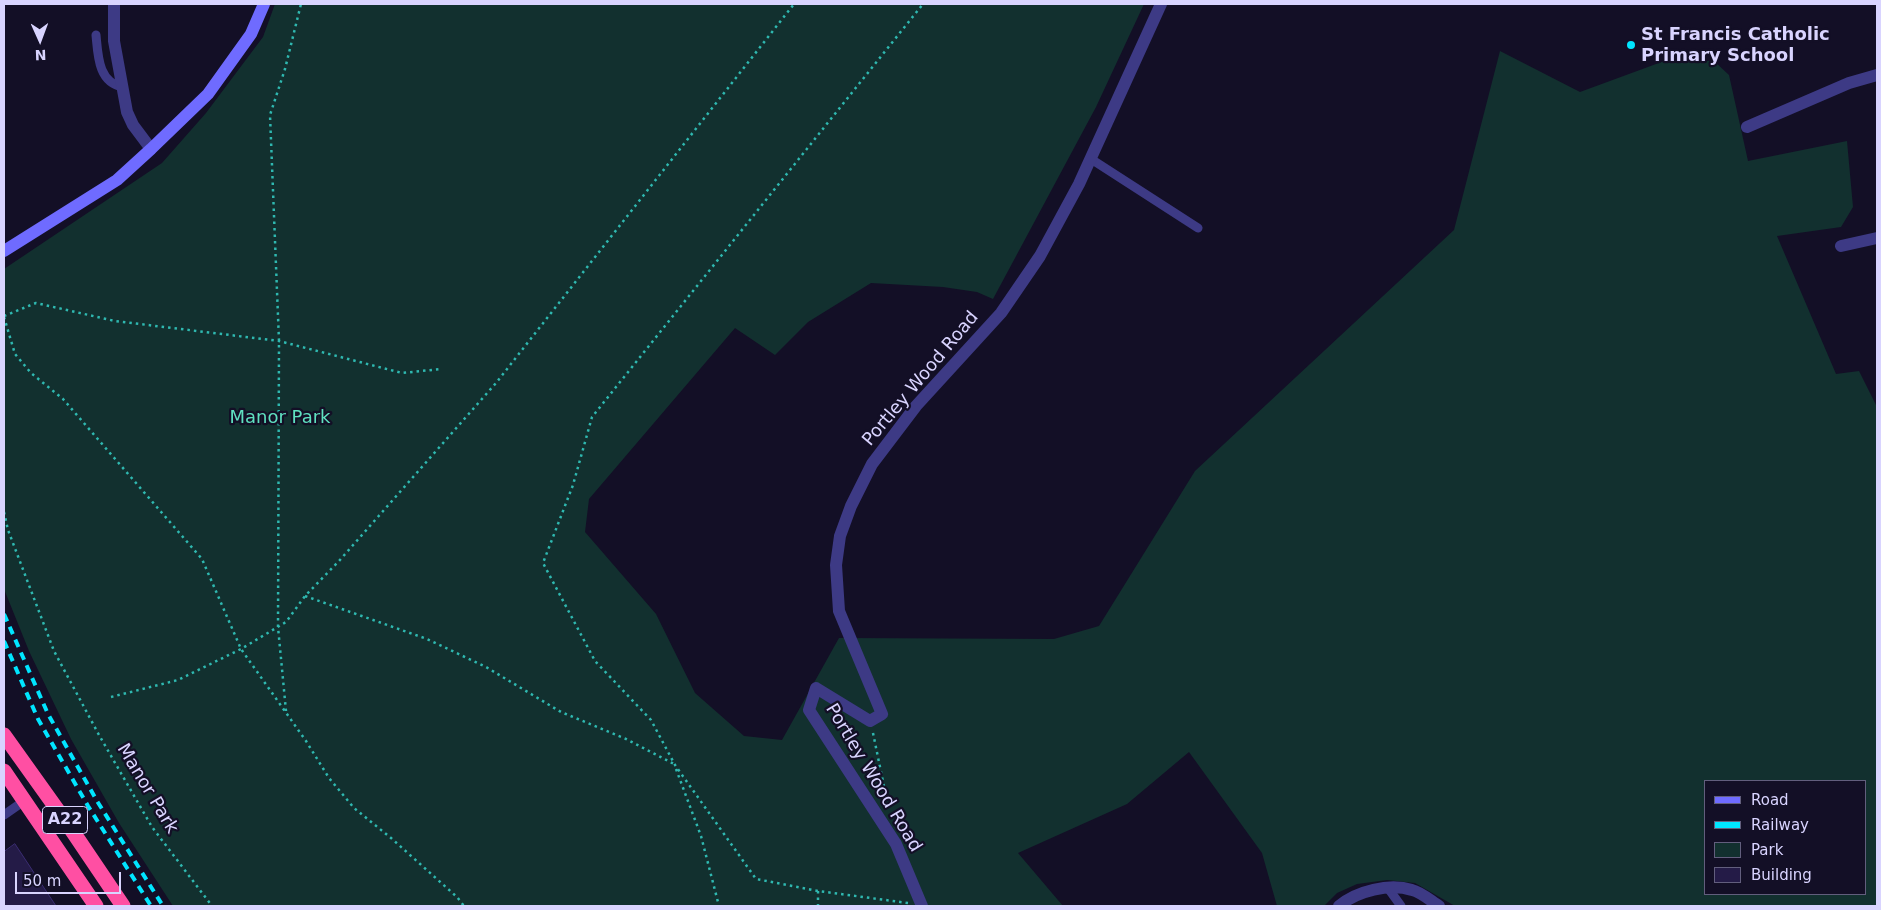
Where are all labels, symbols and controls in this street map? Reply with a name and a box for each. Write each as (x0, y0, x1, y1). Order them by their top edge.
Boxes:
north arrow (15, 15, 65, 65)
place label: St Francis Catholic Primary School (1641, 24, 1830, 66)
marker: St Francis Catholic Primary School (1625, 39, 1637, 51)
text: N (34, 47, 47, 63)
street label: Portley Wood Road (858, 307, 984, 451)
park label: Manor Park (229, 407, 331, 429)
street label: Portley Wood Road (820, 700, 926, 856)
street label: Manor Park (112, 740, 182, 838)
legend (1704, 780, 1866, 895)
text: Road (1751, 791, 1789, 809)
road number: A22 (42, 806, 88, 834)
text: Railway (1751, 816, 1809, 834)
text: Park (1751, 841, 1783, 859)
scale bar (18, 862, 124, 894)
text: Building (1751, 866, 1812, 884)
text: 50 m (23, 872, 61, 890)

